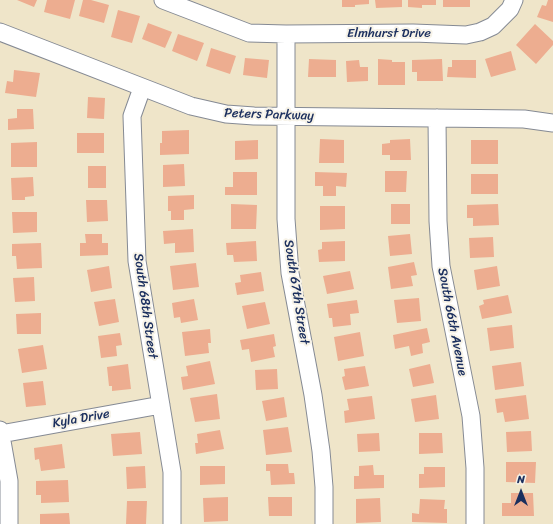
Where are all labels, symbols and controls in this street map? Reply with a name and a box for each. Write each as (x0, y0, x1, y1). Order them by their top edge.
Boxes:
street label: Elmhurst Drive (347, 26, 431, 42)
street label: Peters Parkway (224, 106, 314, 124)
street label: South 67th Street (280, 238, 312, 346)
street label: South 68th Street (130, 252, 160, 360)
street label: South 66th Avenue (434, 267, 470, 377)
street label: Kyla Drive (51, 406, 111, 432)
text: N (517, 470, 525, 489)
north arrow (501, 472, 541, 512)

